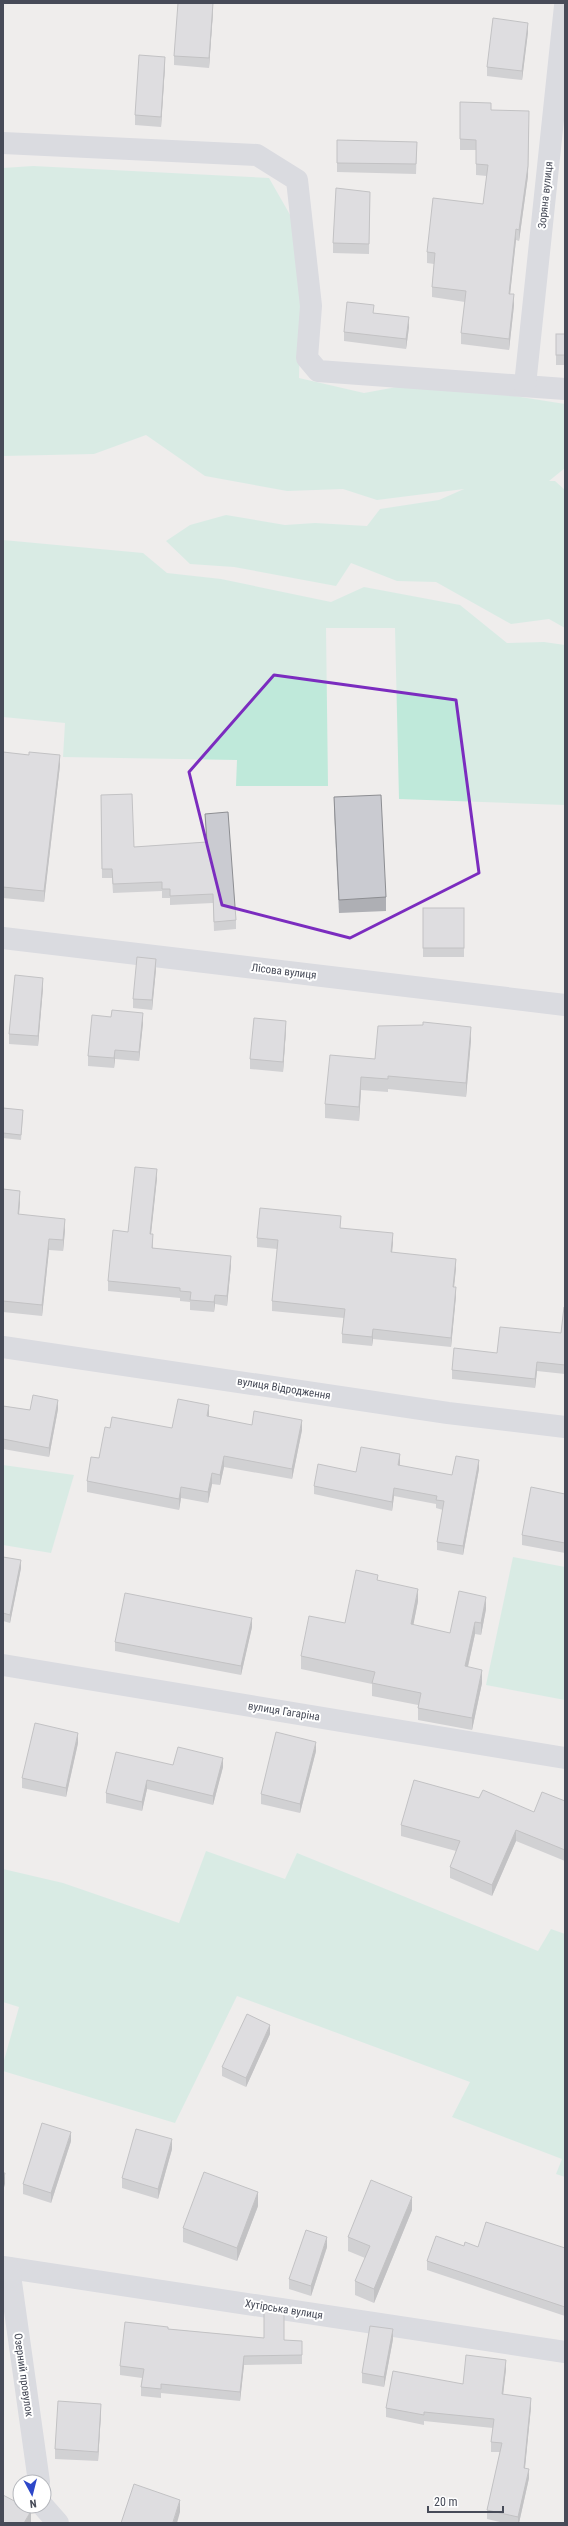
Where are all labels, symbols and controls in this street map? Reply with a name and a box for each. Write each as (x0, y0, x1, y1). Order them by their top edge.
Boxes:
street label: Зоряна вулиця (536, 161, 555, 229)
street label: Лісова вулиця (251, 961, 317, 982)
street label: вулиця Відродження (236, 1375, 332, 1402)
street label: вулиця Гагаріна (247, 1699, 321, 1724)
street label: Хутірська вулиця (244, 2297, 324, 2322)
street label: Озерний провулок (11, 2332, 36, 2418)
north arrow (12, 2474, 52, 2514)
scale bar (428, 2488, 503, 2514)
text: 20 m (434, 2495, 458, 2509)
text: N (29, 2497, 37, 2510)

